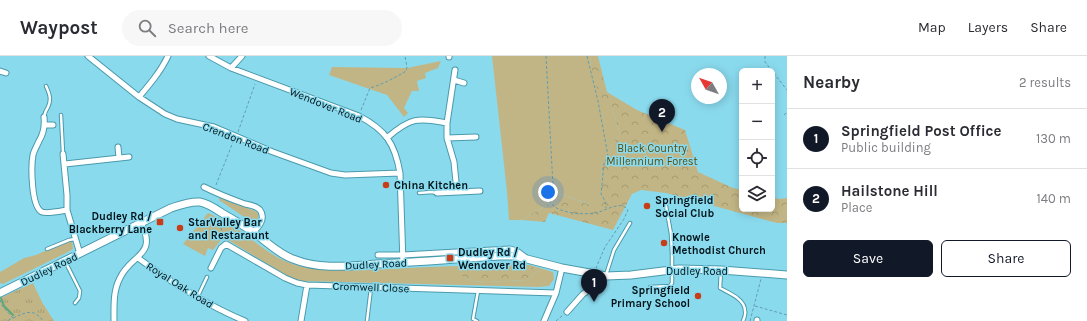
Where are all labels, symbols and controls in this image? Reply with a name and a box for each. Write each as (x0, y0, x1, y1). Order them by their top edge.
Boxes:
search box (122, 10, 402, 46)
text: Waypost (20, 17, 98, 39)
icon: search (136, 17, 158, 39)
text: Search here (168, 19, 248, 37)
text: Map (918, 19, 946, 36)
text: Layers (968, 19, 1008, 36)
text: Share (1030, 19, 1067, 36)
north arrow (691, 68, 727, 104)
map controls (739, 68, 775, 212)
button: + (739, 68, 775, 104)
text: Nearby (803, 72, 860, 92)
text: 2 results (1019, 75, 1071, 90)
street label: Wendover Road (288, 85, 364, 126)
pin: 2 (649, 99, 675, 132)
button: − (739, 104, 775, 140)
street label: Crendon Road (201, 120, 271, 157)
text: Springfield Post Office (841, 122, 1001, 140)
text: 1 (814, 131, 818, 146)
text: 130 m (1036, 131, 1071, 146)
button: locate (739, 140, 775, 176)
text: Public building (841, 140, 931, 155)
park label: Black Country Millennium Forest (606, 142, 698, 168)
button: layers (739, 176, 775, 212)
place label: China Kitchen (394, 179, 468, 192)
marker: China Kitchen (381, 180, 391, 190)
your location (538, 182, 558, 202)
text: Hailstone Hill (841, 182, 938, 200)
text: 2 (812, 191, 820, 206)
text: 140 m (1036, 191, 1071, 206)
place label: Springfield Social Club (655, 194, 714, 220)
text: Place (841, 200, 872, 215)
marker: Springfield Social Club (642, 201, 652, 211)
place label: Dudley Rd / Blackberry Lane (69, 210, 152, 236)
place label: StarValley Bar and Restaraunt (188, 216, 270, 242)
marker: Dudley Rd / Blackberry Lane (155, 217, 165, 227)
marker: StarValley Bar and Restaraunt (175, 223, 185, 233)
place label: Knowle Methodist Church (672, 231, 766, 257)
marker: Knowle Methodist Church (659, 238, 669, 248)
button: Save (803, 240, 933, 277)
button: Share (941, 240, 1071, 277)
place label: Dudley Rd / Wendover Rd (458, 246, 526, 272)
street label: Dudley Road (18, 250, 80, 289)
marker: Dudley Rd / Wendover Rd (445, 253, 455, 263)
street label: Dudley Road (345, 256, 407, 273)
street label: Royal Oak Road (144, 260, 216, 311)
street label: Dudley Road (666, 265, 728, 278)
pin: 1 (581, 269, 607, 302)
street label: Cromwell Close (332, 280, 410, 295)
place label: Springfield Primary School (611, 284, 690, 310)
marker: Springfield Primary School (693, 291, 703, 301)

